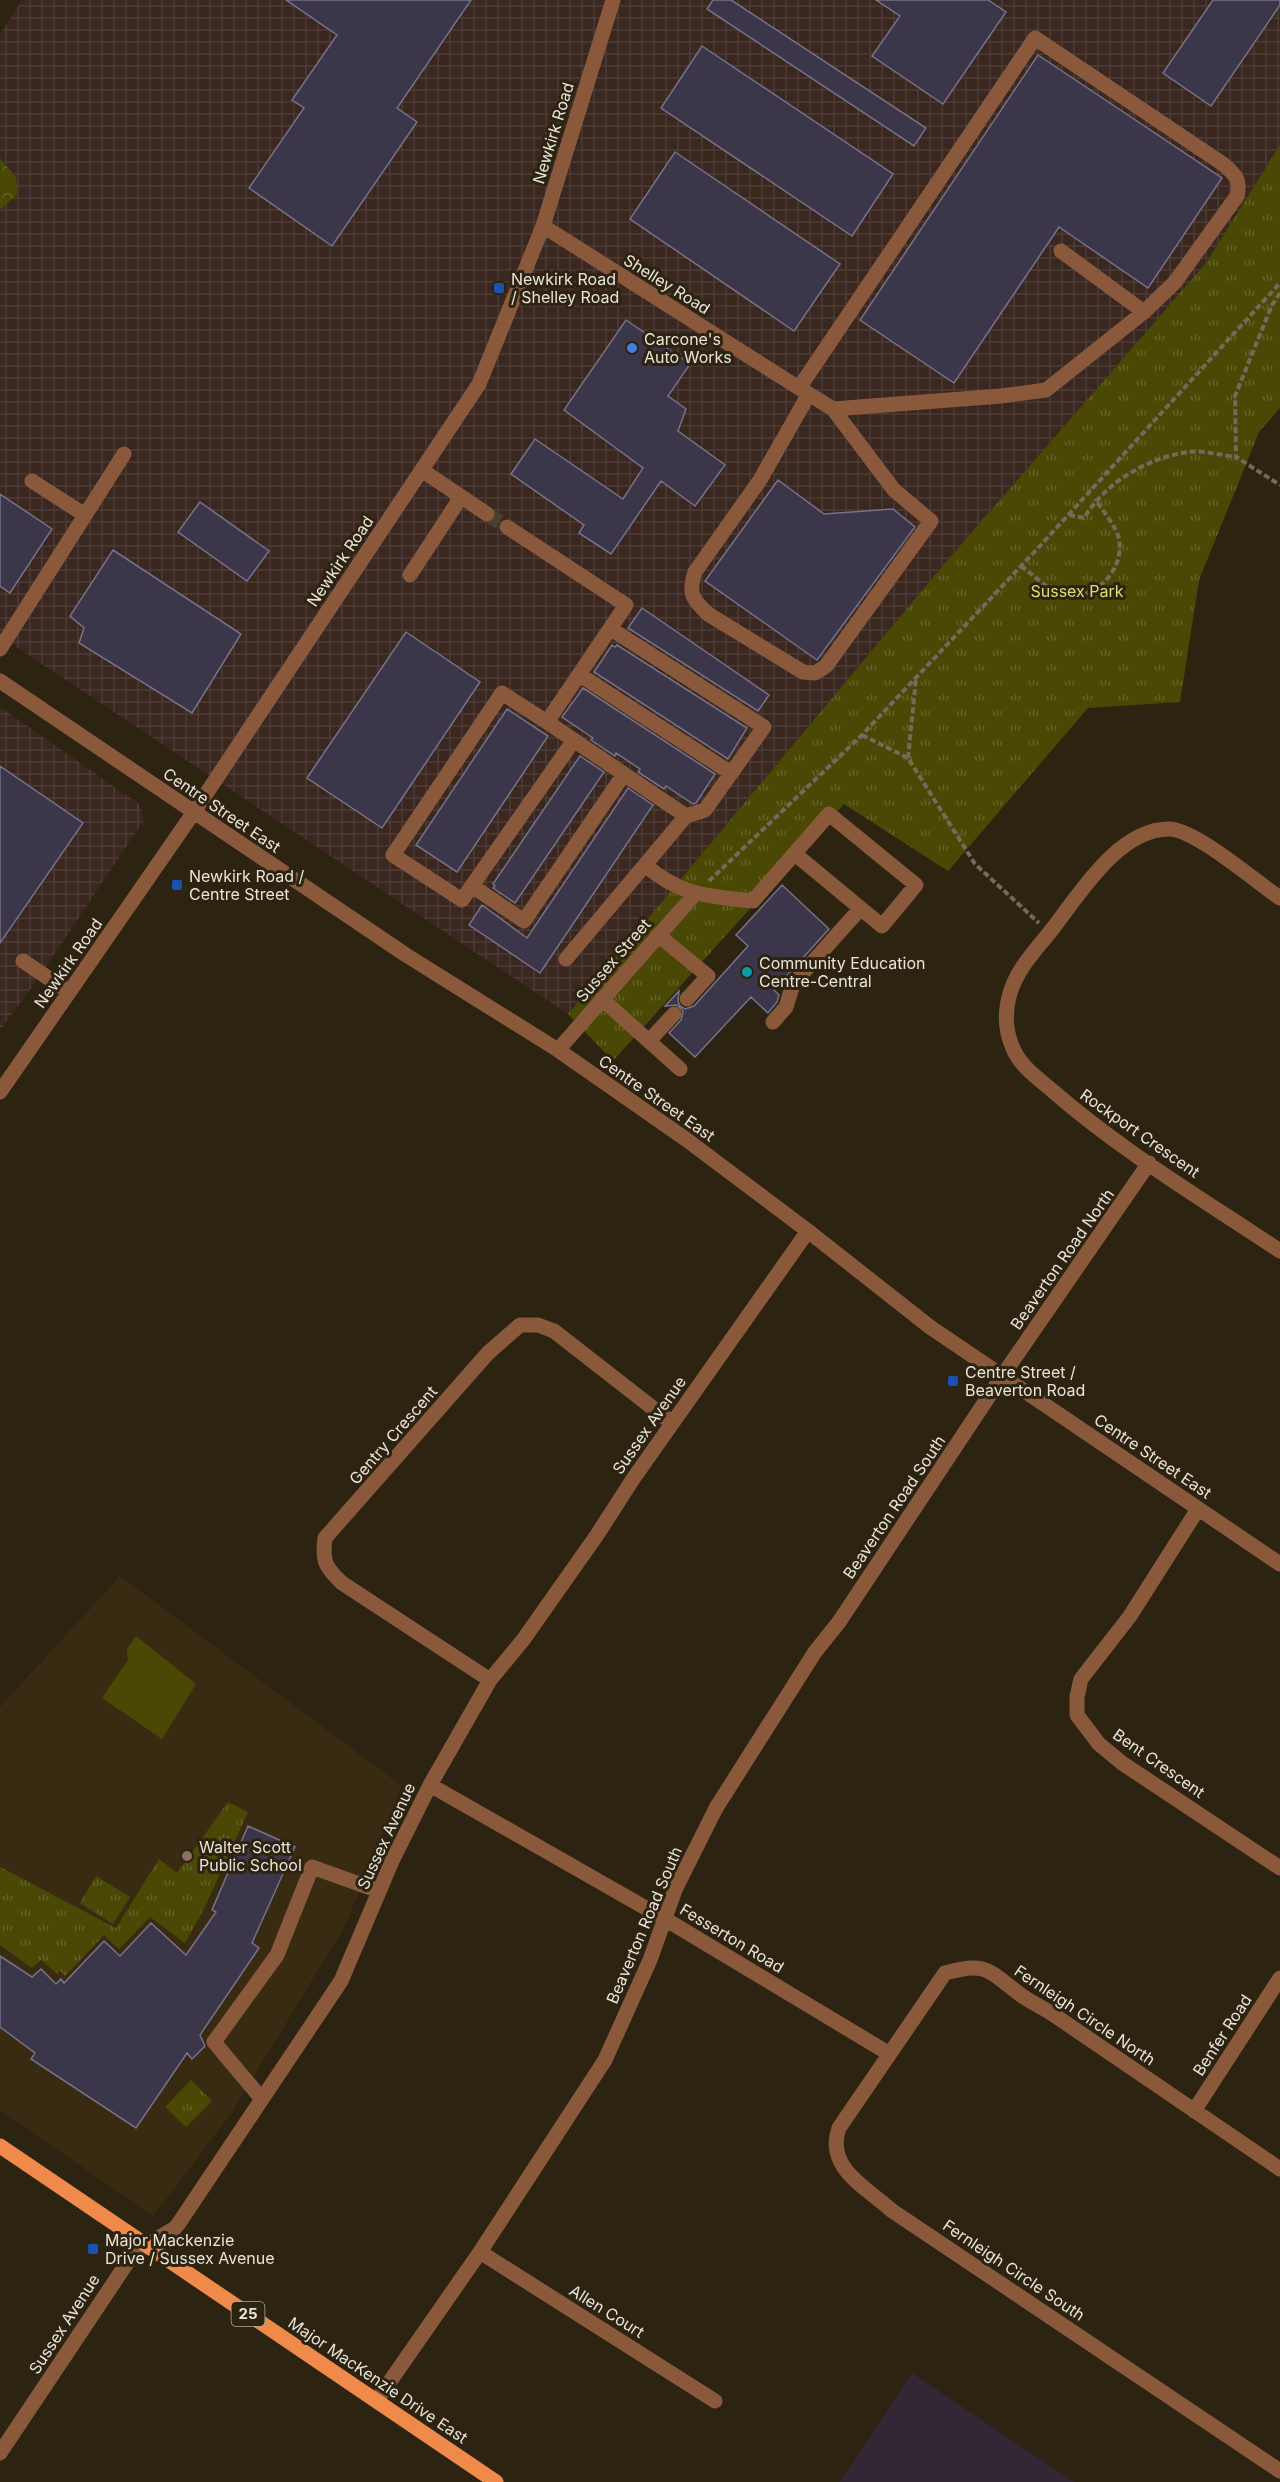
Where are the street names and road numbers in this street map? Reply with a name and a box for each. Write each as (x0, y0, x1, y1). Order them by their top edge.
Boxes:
street label: Newkirk Road (528, 80, 578, 186)
street label: Shelley Road (620, 250, 714, 318)
street label: Newkirk Road (302, 512, 378, 610)
street label: Centre Street East (160, 763, 284, 857)
street label: Newkirk Road (30, 914, 106, 1012)
street label: Sussex Street (571, 914, 655, 1006)
street label: Centre Street East (595, 1050, 719, 1146)
street label: Rockport Crescent (1076, 1084, 1204, 1182)
street label: Beaverton Road North (1006, 1185, 1118, 1333)
street label: Sussex Avenue (608, 1372, 690, 1478)
street label: Gentry Crescent (345, 1382, 441, 1488)
street label: Centre Street East (1091, 1409, 1215, 1503)
street label: Beaverton Road South (839, 1431, 949, 1583)
street label: Bent Crescent (1109, 1724, 1209, 1802)
street label: Sussex Avenue (353, 1780, 419, 1892)
street label: Beaverton Road South (602, 1843, 686, 2007)
street label: Fesserton Road (676, 1899, 788, 1977)
street label: Fernleigh Circle North (1011, 1960, 1159, 2070)
street label: Benfer Road (1188, 1990, 1256, 2080)
street label: Fernleigh Circle South (939, 2215, 1089, 2325)
street label: Sussex Avenue (24, 2270, 104, 2378)
street label: Allen Court (566, 2280, 648, 2342)
road number: 25 (232, 2302, 264, 2326)
street label: Major MacKenzie Drive East (285, 2312, 471, 2448)

